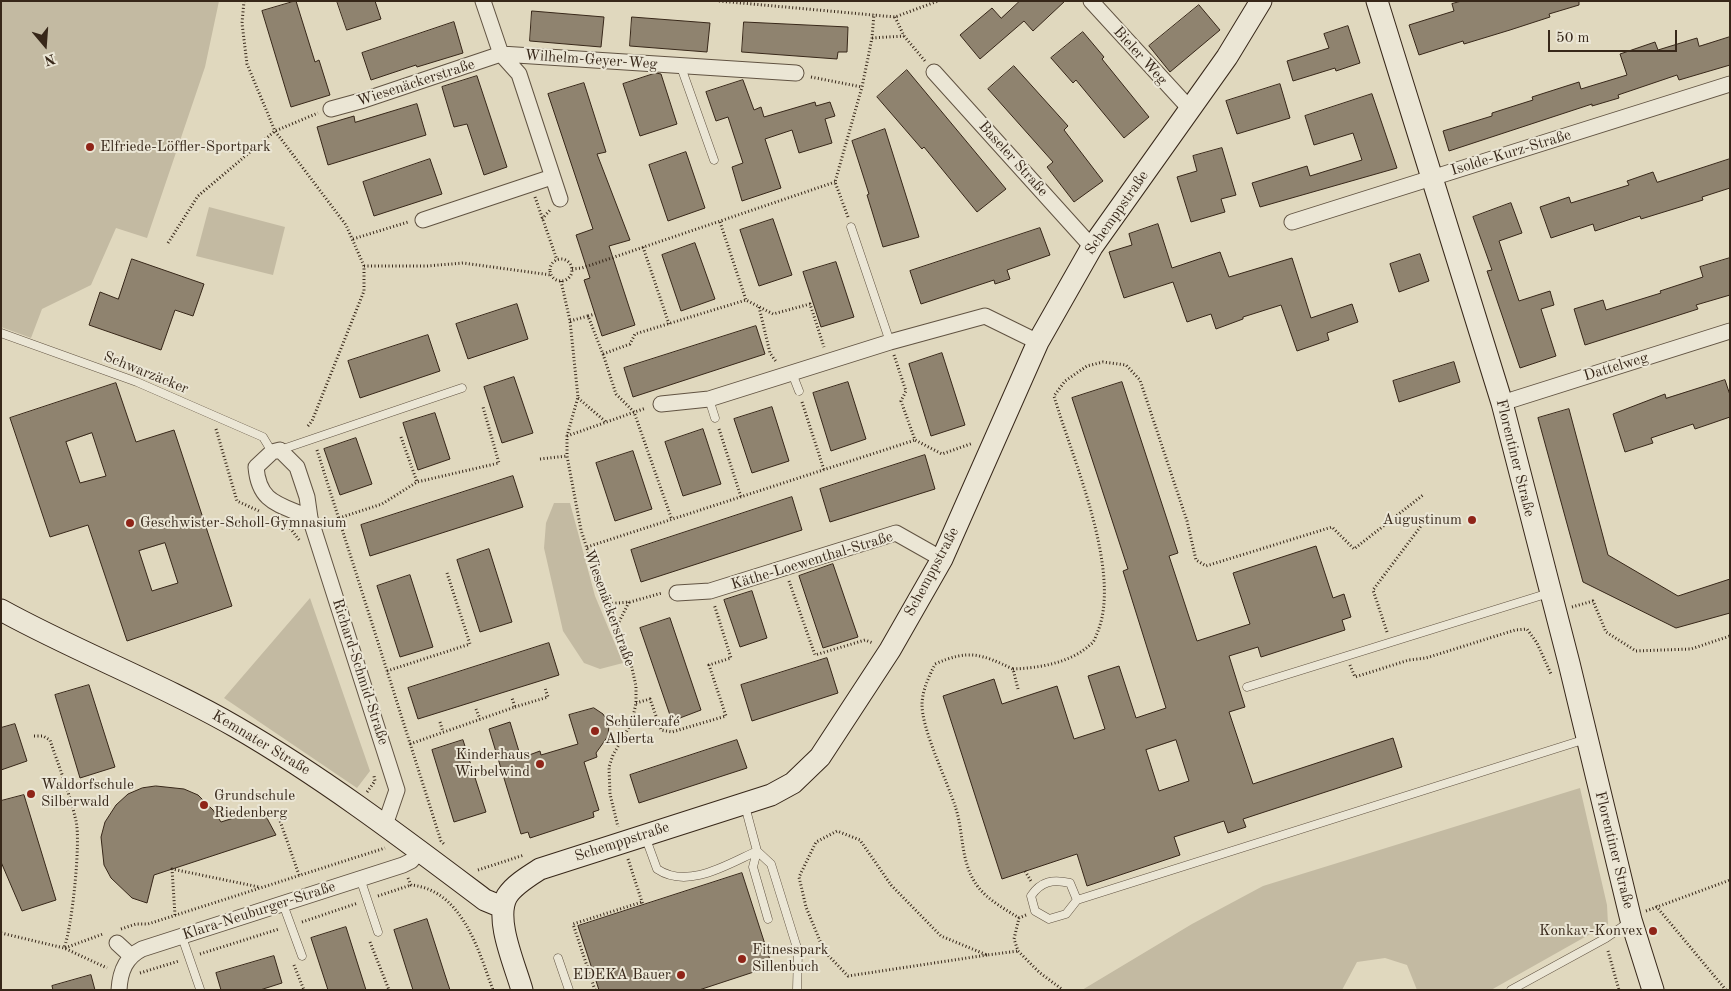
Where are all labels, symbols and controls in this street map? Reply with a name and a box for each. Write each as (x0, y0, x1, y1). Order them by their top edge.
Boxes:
north arrow (20, 20, 70, 70)
scale bar (1551, 20, 1680, 52)
street label: Bieler Weg (1109, 23, 1171, 89)
text: 50 m (1556, 31, 1590, 46)
street label: Wilhelm-Geyer-Weg (524, 46, 658, 74)
text: N (42, 51, 57, 68)
street label: Wiesenäckerstraße (355, 55, 477, 111)
street label: Baseler Straße (974, 118, 1052, 200)
street label: Isolde-Kurz-Straße (1449, 126, 1573, 180)
place label: Elfriede-Löffler-Sportpark (100, 138, 271, 156)
marker: Elfriede-Löffler-Sportpark (84, 141, 96, 153)
street label: Schemppstraße (1081, 168, 1153, 258)
street label: Schwarzäcker (101, 348, 191, 398)
street label: Dattelweg (1582, 349, 1650, 385)
street label: Florentiner Straße (1492, 397, 1538, 519)
place label: Augustinum (1383, 511, 1462, 529)
place label: Geschwister-Scholl-Gymnasium (140, 514, 347, 532)
marker: Augustinum (1466, 514, 1478, 526)
marker: Geschwister-Scholl-Gymnasium (124, 517, 136, 529)
street label: Schemppstraße (901, 524, 963, 620)
street label: Käthe-Loewenthal-Straße (729, 528, 895, 594)
street label: Wiesenäckerstraße (580, 547, 638, 669)
street label: Richard-Schmid-Straße (328, 597, 392, 747)
street label: Kemnater Straße (209, 707, 313, 779)
place label: Schülercafé Alberta (605, 713, 680, 748)
marker: Schülercafé Alberta (589, 725, 601, 737)
place label: Kinderhaus Wirbelwind (454, 746, 530, 781)
marker: Kinderhaus Wirbelwind (534, 758, 546, 770)
place label: Waldorfschule Silberwald (41, 776, 134, 811)
place label: Grundschule Riedenberg (214, 787, 295, 822)
marker: Waldorfschule Silberwald (25, 788, 37, 800)
street label: Florentiner Straße (1591, 789, 1637, 911)
marker: Grundschule Riedenberg (198, 799, 210, 811)
street label: Schemppstraße (572, 818, 672, 866)
street label: Klara-Neuburger-Straße (180, 878, 338, 944)
place label: Konkav-Konvex (1539, 922, 1643, 940)
marker: Konkav-Konvex (1647, 925, 1659, 937)
place label: Fitnesspark Sillenbuch (752, 941, 829, 976)
marker: Fitnesspark Sillenbuch (736, 953, 748, 965)
place label: EDEKA Bauer (573, 966, 671, 984)
marker: EDEKA Bauer (675, 969, 687, 981)

